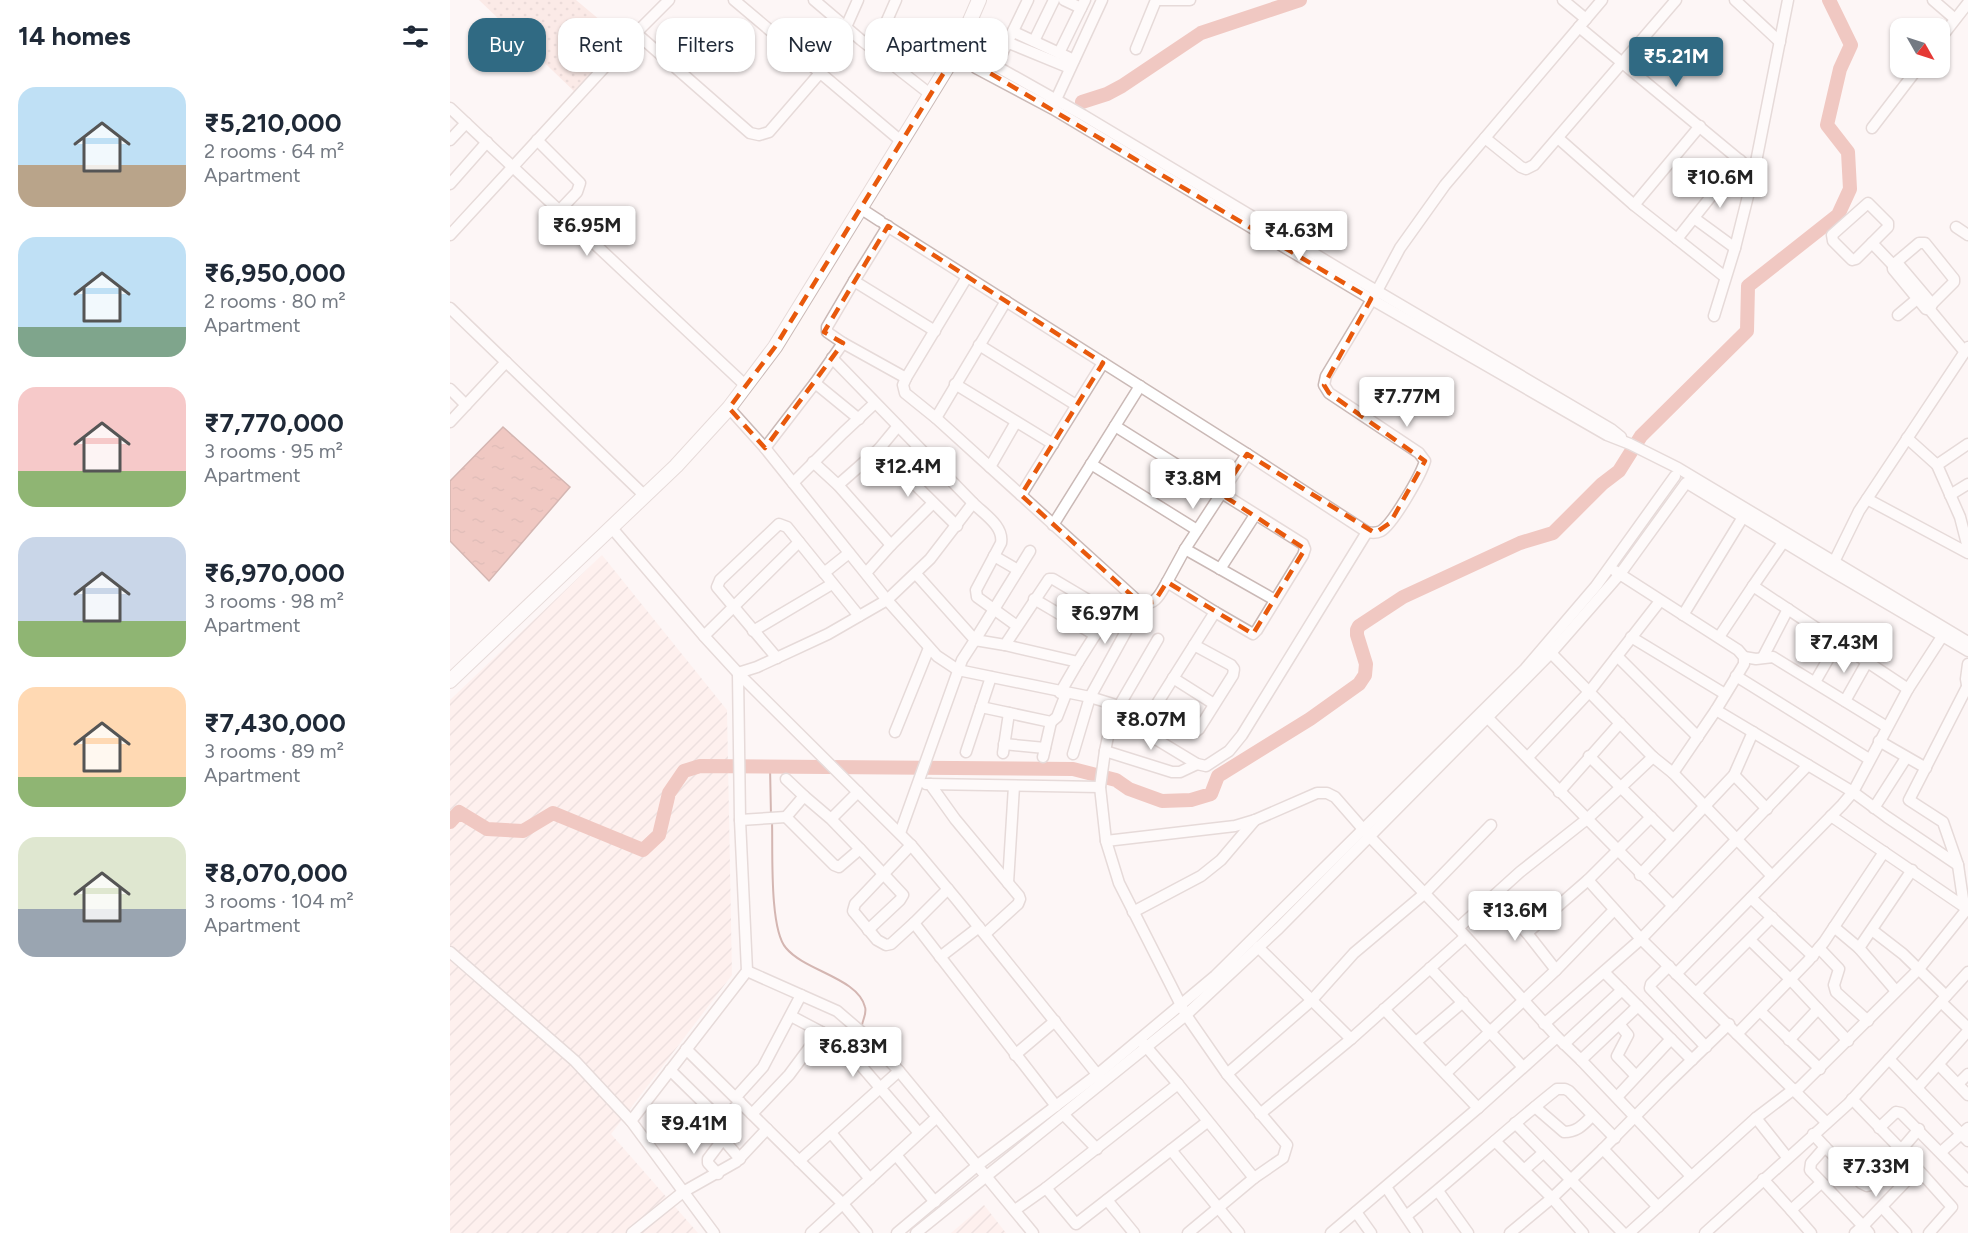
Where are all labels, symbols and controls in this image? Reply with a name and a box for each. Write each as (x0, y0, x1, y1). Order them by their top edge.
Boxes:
chip: Buy (468, 18, 546, 72)
chip: Rent (558, 18, 644, 72)
chip: Filters (656, 18, 755, 72)
chip: New (767, 18, 853, 72)
chip: Apartment (865, 18, 1008, 72)
north arrow (1890, 18, 1950, 78)
map controls (1890, 18, 1950, 78)
text: 14 homes (18, 20, 131, 52)
icon: filters (399, 20, 432, 53)
pin: ₹5.21M (1627, 37, 1725, 88)
text: ₹5.21M (1643, 44, 1709, 68)
text: ₹5,210,000 (204, 107, 342, 139)
icon: home (66, 111, 138, 183)
text: 2 rooms · 64 m² (204, 139, 344, 163)
pin: ₹10.6M (1671, 158, 1769, 209)
text: Apartment (204, 163, 301, 187)
text: ₹10.6M (1686, 165, 1754, 189)
pin: ₹6.95M (538, 206, 636, 257)
pin: ₹4.63M (1250, 211, 1348, 262)
text: ₹6.95M (553, 213, 621, 237)
text: ₹4.63M (1264, 218, 1334, 242)
text: ₹6,950,000 (204, 257, 346, 289)
icon: home (66, 261, 138, 333)
text: 2 rooms · 80 m² (204, 289, 346, 313)
text: Apartment (204, 313, 301, 337)
pin: ₹7.77M (1358, 377, 1456, 428)
text: ₹7.77M (1373, 384, 1441, 408)
text: ₹7,770,000 (204, 407, 344, 439)
icon: home (66, 411, 138, 483)
text: 3 rooms · 95 m² (204, 439, 343, 463)
pin: ₹12.4M (859, 447, 957, 498)
text: ₹12.4M (875, 454, 941, 478)
pin: ₹3.8M (1151, 459, 1235, 510)
text: Apartment (204, 463, 301, 487)
text: ₹3.8M (1164, 466, 1222, 490)
text: ₹6,970,000 (204, 557, 345, 589)
icon: home (66, 561, 138, 633)
text: 3 rooms · 98 m² (204, 589, 344, 613)
pin: ₹6.97M (1056, 594, 1154, 645)
text: ₹6.97M (1071, 601, 1139, 625)
text: Apartment (204, 613, 301, 637)
pin: ₹7.43M (1795, 623, 1893, 674)
text: ₹7.43M (1810, 630, 1879, 654)
pin: ₹8.07M (1102, 700, 1200, 751)
text: ₹7,430,000 (204, 707, 346, 739)
text: ₹8.07M (1116, 707, 1186, 731)
icon: home (66, 711, 138, 783)
text: 3 rooms · 89 m² (204, 739, 344, 763)
text: Apartment (204, 763, 301, 787)
text: ₹8,070,000 (204, 857, 348, 889)
icon: home (66, 861, 138, 933)
text: 3 rooms · 104 m² (204, 889, 354, 913)
pin: ₹13.6M (1466, 891, 1564, 942)
text: ₹13.6M (1482, 898, 1548, 922)
text: Apartment (204, 913, 301, 937)
pin: ₹6.83M (804, 1027, 902, 1078)
text: ₹6.83M (818, 1034, 888, 1058)
pin: ₹9.41M (645, 1104, 743, 1155)
text: ₹9.41M (661, 1111, 727, 1135)
pin: ₹7.33M (1827, 1147, 1925, 1198)
text: ₹7.33M (1842, 1154, 1910, 1178)

